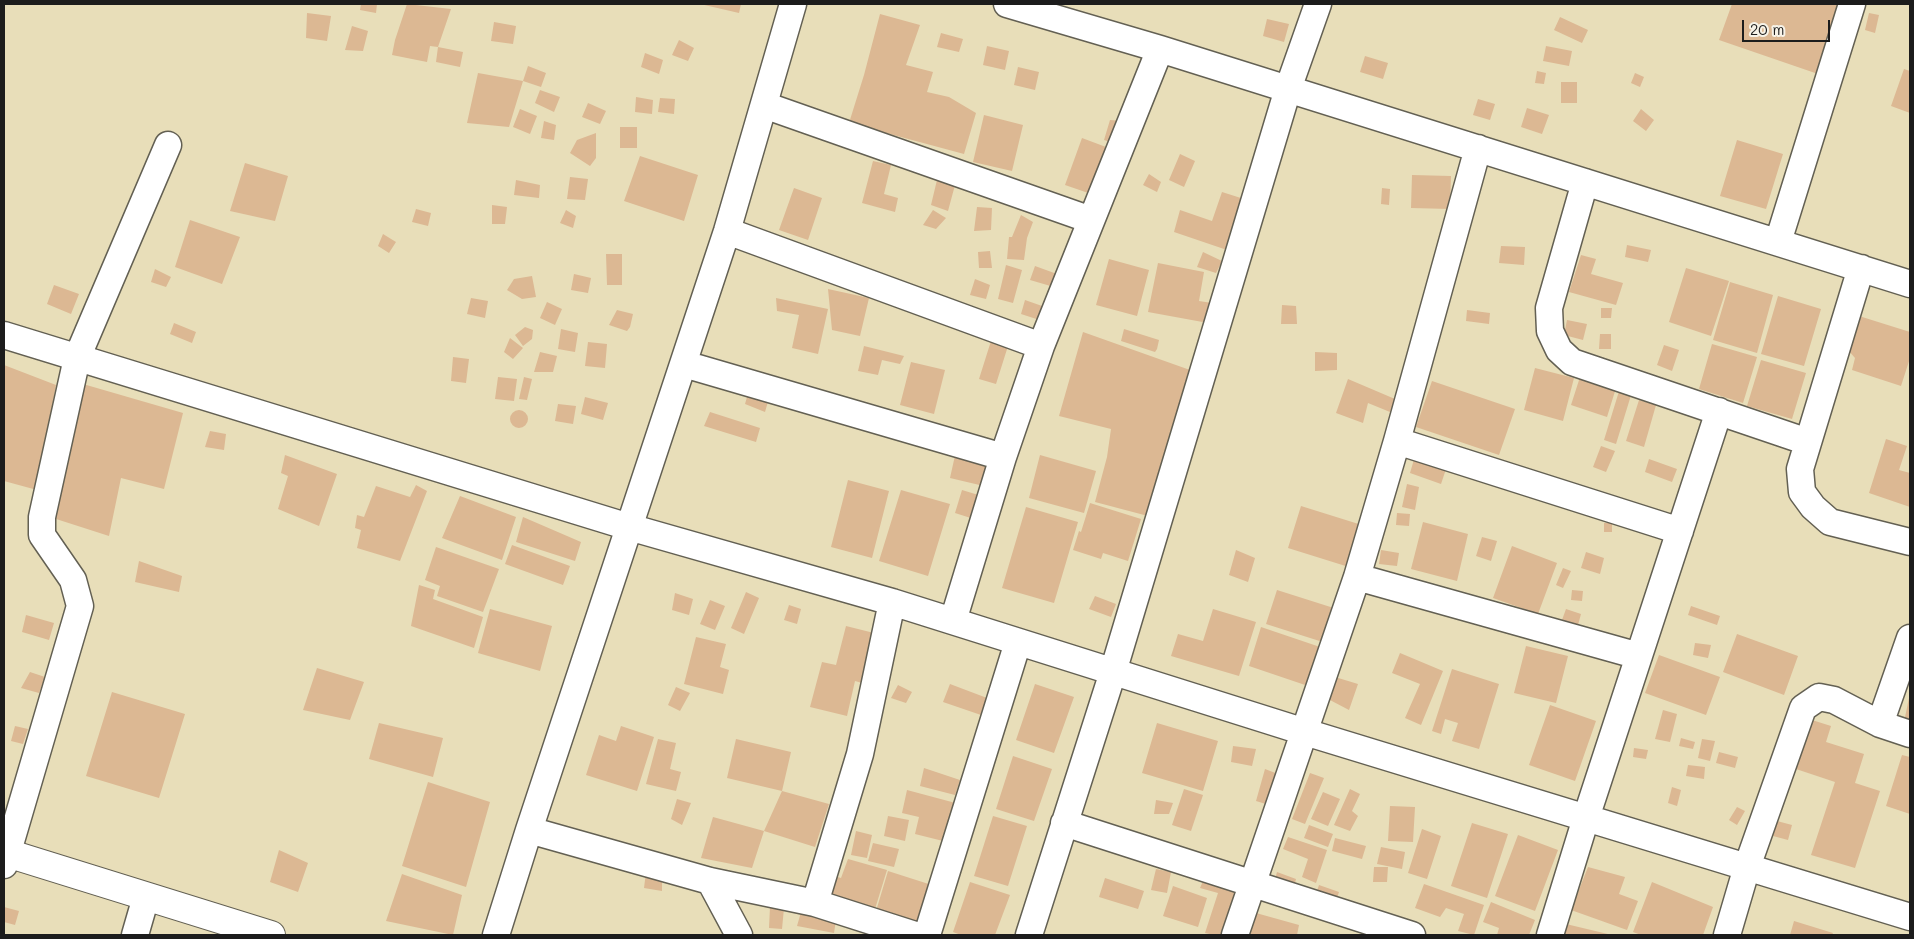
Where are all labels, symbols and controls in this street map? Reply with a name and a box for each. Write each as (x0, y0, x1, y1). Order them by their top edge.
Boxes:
scale bar (1744, 10, 1832, 42)
text: 20 m (1750, 19, 1784, 39)

